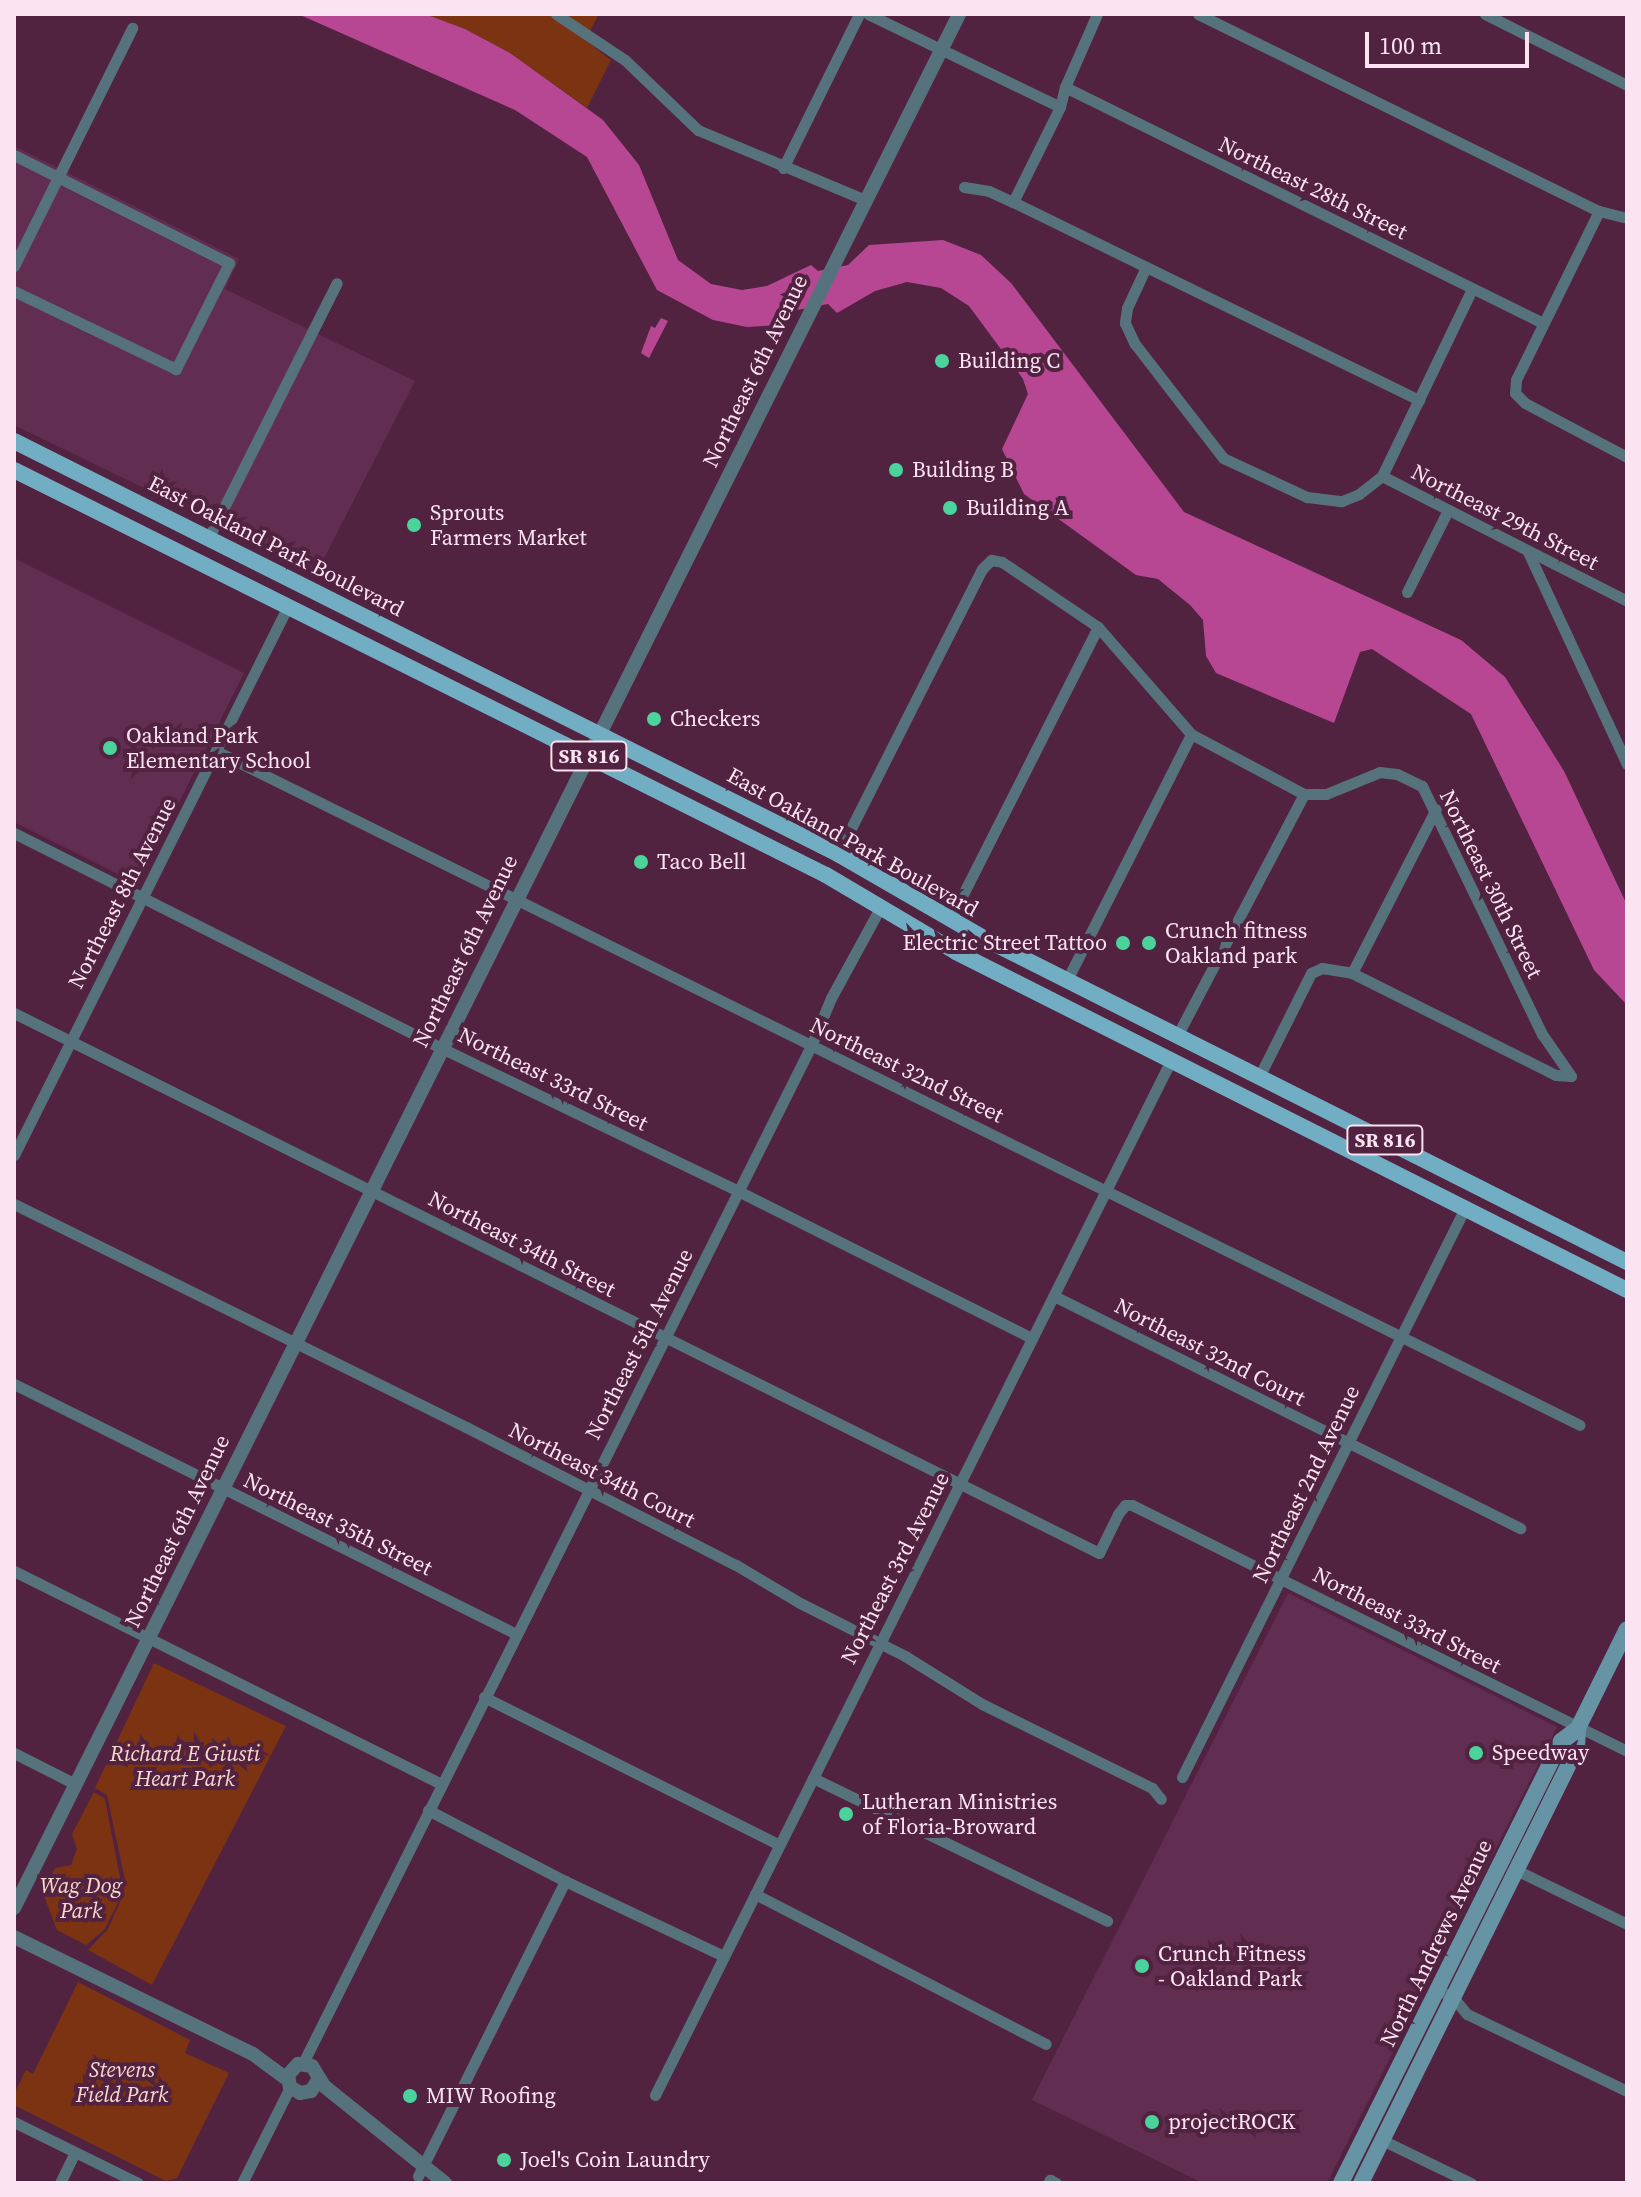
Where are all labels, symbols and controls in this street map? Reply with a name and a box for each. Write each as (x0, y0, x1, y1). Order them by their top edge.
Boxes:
scale bar (1369, 16, 1533, 66)
text: 100 m (1379, 29, 1442, 62)
street label: Northeast 28th Street (1214, 131, 1412, 245)
street label: Northeast 6th Avenue (697, 270, 813, 472)
place label: Building C (958, 348, 1060, 374)
marker: Building C (933, 352, 951, 370)
place label: Building B (912, 457, 1014, 483)
street label: Northeast 29th Street (1407, 458, 1603, 576)
marker: Building B (887, 461, 905, 479)
street label: East Oakland Park Boulevard (144, 470, 408, 622)
place label: Building A (966, 495, 1069, 521)
place label: Sprouts Farmers Market (430, 499, 587, 550)
marker: Building A (941, 499, 959, 517)
marker: Sprouts Farmers Market (405, 516, 423, 534)
place label: Checkers (670, 706, 760, 732)
marker: Checkers (645, 710, 663, 728)
place label: Oakland Park Elementary School (126, 722, 311, 774)
marker: Oakland Park Elementary School (101, 739, 119, 757)
road number: SR 816 (549, 740, 629, 772)
street label: East Oakland Park Boulevard (723, 762, 983, 922)
street label: Northeast 30th Street (1434, 785, 1548, 983)
street label: Northeast 8th Avenue (62, 793, 182, 993)
place label: Taco Bell (657, 849, 746, 875)
street label: Northeast 6th Avenue (407, 850, 523, 1052)
marker: Taco Bell (632, 853, 650, 871)
place label: Crunch fitness Oakland park (1165, 917, 1307, 968)
place label: Electric Street Tattoo (902, 930, 1107, 956)
marker: Electric Street Tattoo (1114, 934, 1132, 952)
marker: Crunch fitness Oakland park (1140, 934, 1158, 952)
street label: Northeast 32nd Street (806, 1012, 1008, 1128)
street label: Northeast 33rd Street (454, 1022, 652, 1136)
road number: SR 816 (1345, 1124, 1425, 1156)
street label: Northeast 34th Street (424, 1185, 620, 1303)
street label: Northeast 5th Avenue (579, 1244, 699, 1444)
street label: Northeast 32nd Court (1110, 1292, 1310, 1412)
street label: Northeast 2nd Avenue (1247, 1381, 1365, 1587)
street label: Northeast 34th Court (505, 1417, 699, 1533)
street label: Northeast 6th Avenue (119, 1430, 235, 1632)
street label: Northeast 35th Street (239, 1467, 437, 1581)
street label: Northeast 3rd Avenue (835, 1468, 955, 1668)
street label: Northeast 33rd Street (1308, 1561, 1506, 1679)
park label: Richard E Giusti Heart Park (110, 1740, 260, 1792)
place label: Speedway (1492, 1740, 1589, 1766)
marker: Speedway (1467, 1744, 1485, 1762)
place label: Lutheran Ministries of Floria-Broward (862, 1788, 1057, 1840)
marker: Lutheran Ministries of Floria-Broward (837, 1805, 855, 1823)
street label: North Andrews Avenue (1374, 1835, 1498, 2051)
park label: Wag Dog Park (40, 1872, 122, 1924)
place label: Crunch Fitness - Oakland Park (1158, 1940, 1306, 1992)
marker: Crunch Fitness - Oakland Park (1133, 1957, 1151, 1975)
park label: Stevens Field Park (76, 2056, 168, 2108)
place label: MIW Roofing (426, 2083, 557, 2109)
marker: MIW Roofing (401, 2087, 419, 2105)
place label: projectROCK (1168, 2109, 1295, 2135)
marker: projectROCK (1143, 2113, 1161, 2131)
place label: Joel's Coin Laundry (520, 2147, 710, 2173)
marker: Joel's Coin Laundry (495, 2151, 513, 2169)

